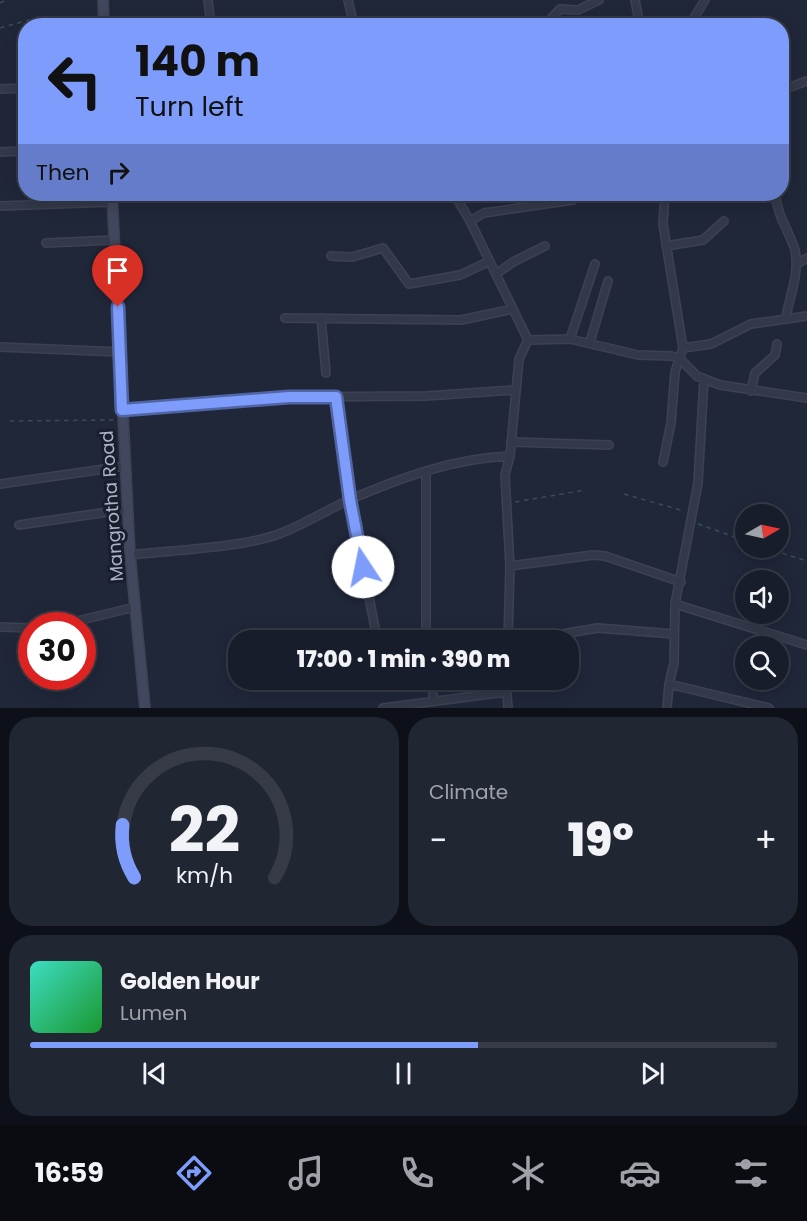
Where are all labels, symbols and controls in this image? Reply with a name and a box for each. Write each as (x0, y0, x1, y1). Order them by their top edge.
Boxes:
text: 140 m (135, 32, 260, 91)
icon: left (36, 42, 114, 120)
text: Turn left (135, 88, 244, 125)
icon: right (102, 156, 135, 189)
text: Then (36, 157, 90, 188)
pin (92, 245, 143, 307)
icon: arrive (101, 254, 134, 287)
street label: Mangrotha Road (94, 430, 129, 582)
north arrow (735, 504, 789, 558)
map controls (735, 504, 789, 690)
position arrow (331, 535, 395, 599)
button: sound (735, 570, 789, 624)
speed limit sign: 30 (18, 612, 96, 690)
button: search (735, 636, 789, 690)
text: 17:00 · 1 min · 390 m (297, 644, 510, 675)
text: Climate (429, 778, 508, 806)
text: 22 (168, 786, 240, 874)
text: 19° (568, 809, 634, 872)
text: − (429, 817, 447, 864)
text: + (754, 817, 777, 864)
text: km/h (175, 861, 233, 892)
text: Golden Hour (120, 966, 260, 997)
text: Lumen (120, 999, 187, 1027)
icon: previous (138, 1057, 171, 1090)
icon: pause (387, 1057, 420, 1090)
icon: next (636, 1057, 669, 1090)
icon: directions (173, 1152, 215, 1194)
icon: music (285, 1152, 327, 1194)
icon: phone (396, 1152, 438, 1194)
icon: climate (507, 1152, 549, 1194)
icon: car (619, 1152, 661, 1194)
icon: filters (730, 1152, 772, 1194)
text: 16:59 (35, 1154, 104, 1191)

